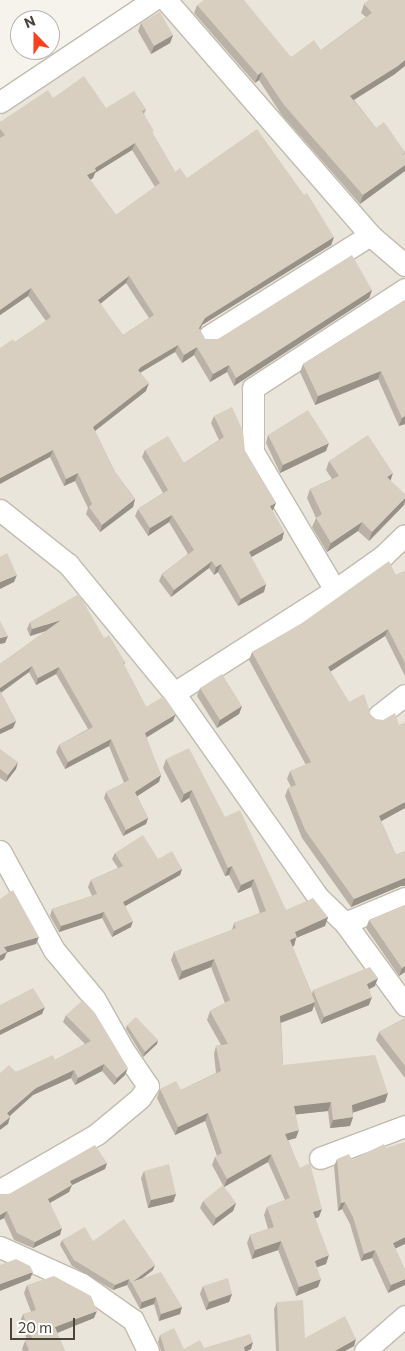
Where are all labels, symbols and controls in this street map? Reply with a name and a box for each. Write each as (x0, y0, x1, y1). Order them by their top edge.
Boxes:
north arrow (10, 10, 60, 60)
text: N (22, 12, 38, 31)
scale bar (12, 1308, 78, 1340)
text: 20 m (18, 1318, 52, 1336)

